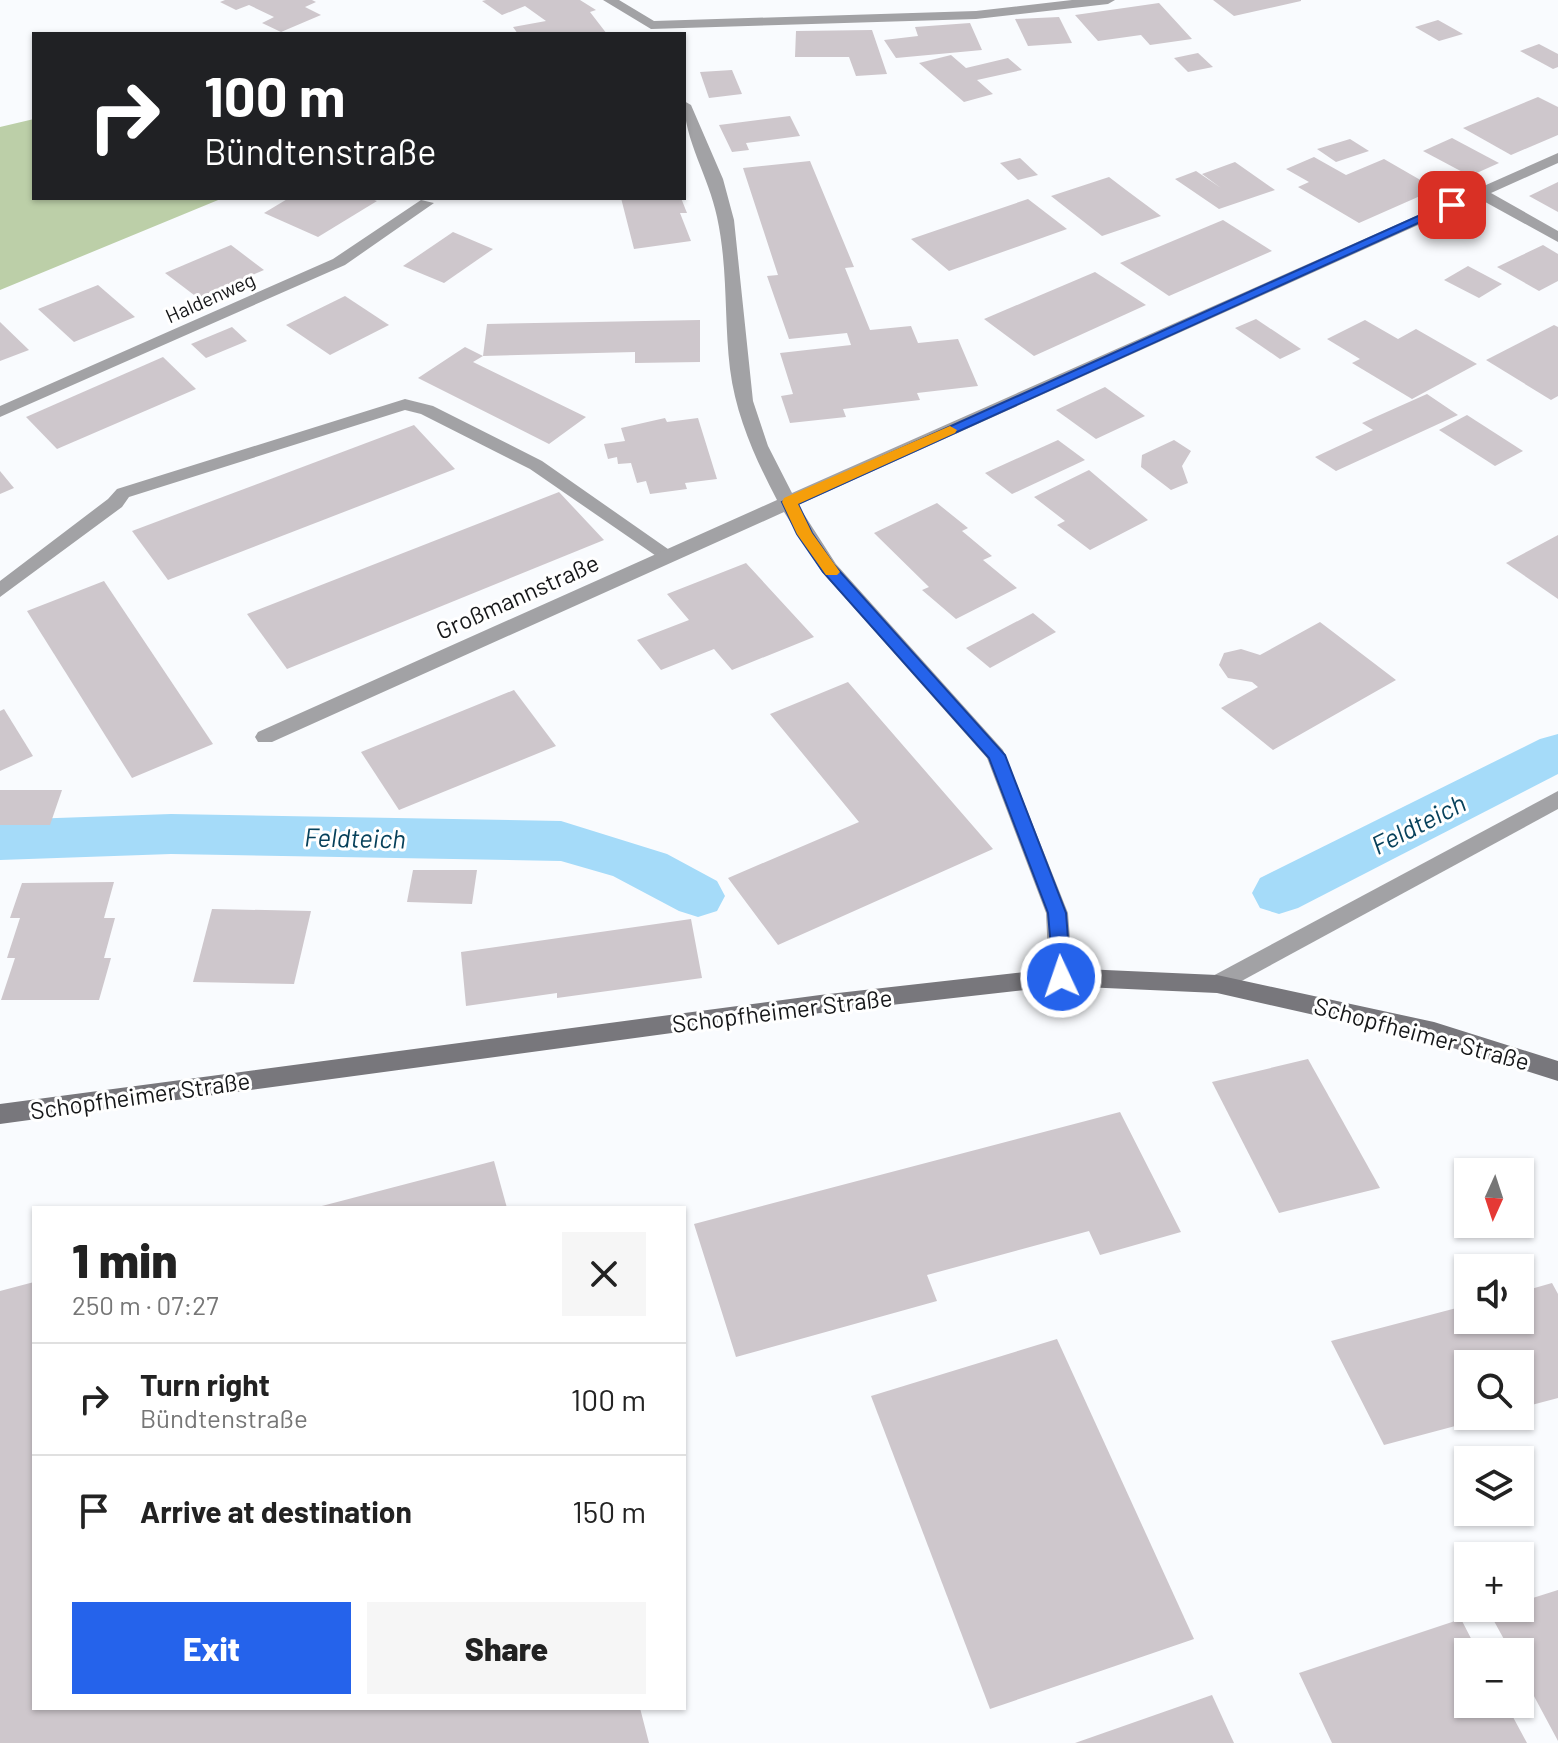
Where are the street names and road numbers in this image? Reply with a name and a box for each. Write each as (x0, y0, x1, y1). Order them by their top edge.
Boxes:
street label: Haldenweg (161, 267, 259, 327)
street label: Großmannstraße (431, 547, 603, 645)
street label: Schopfheimer Straße (670, 982, 894, 1038)
street label: Schopfheimer Straße (1311, 990, 1533, 1076)
street label: Schopfheimer Straße (28, 1065, 252, 1125)

